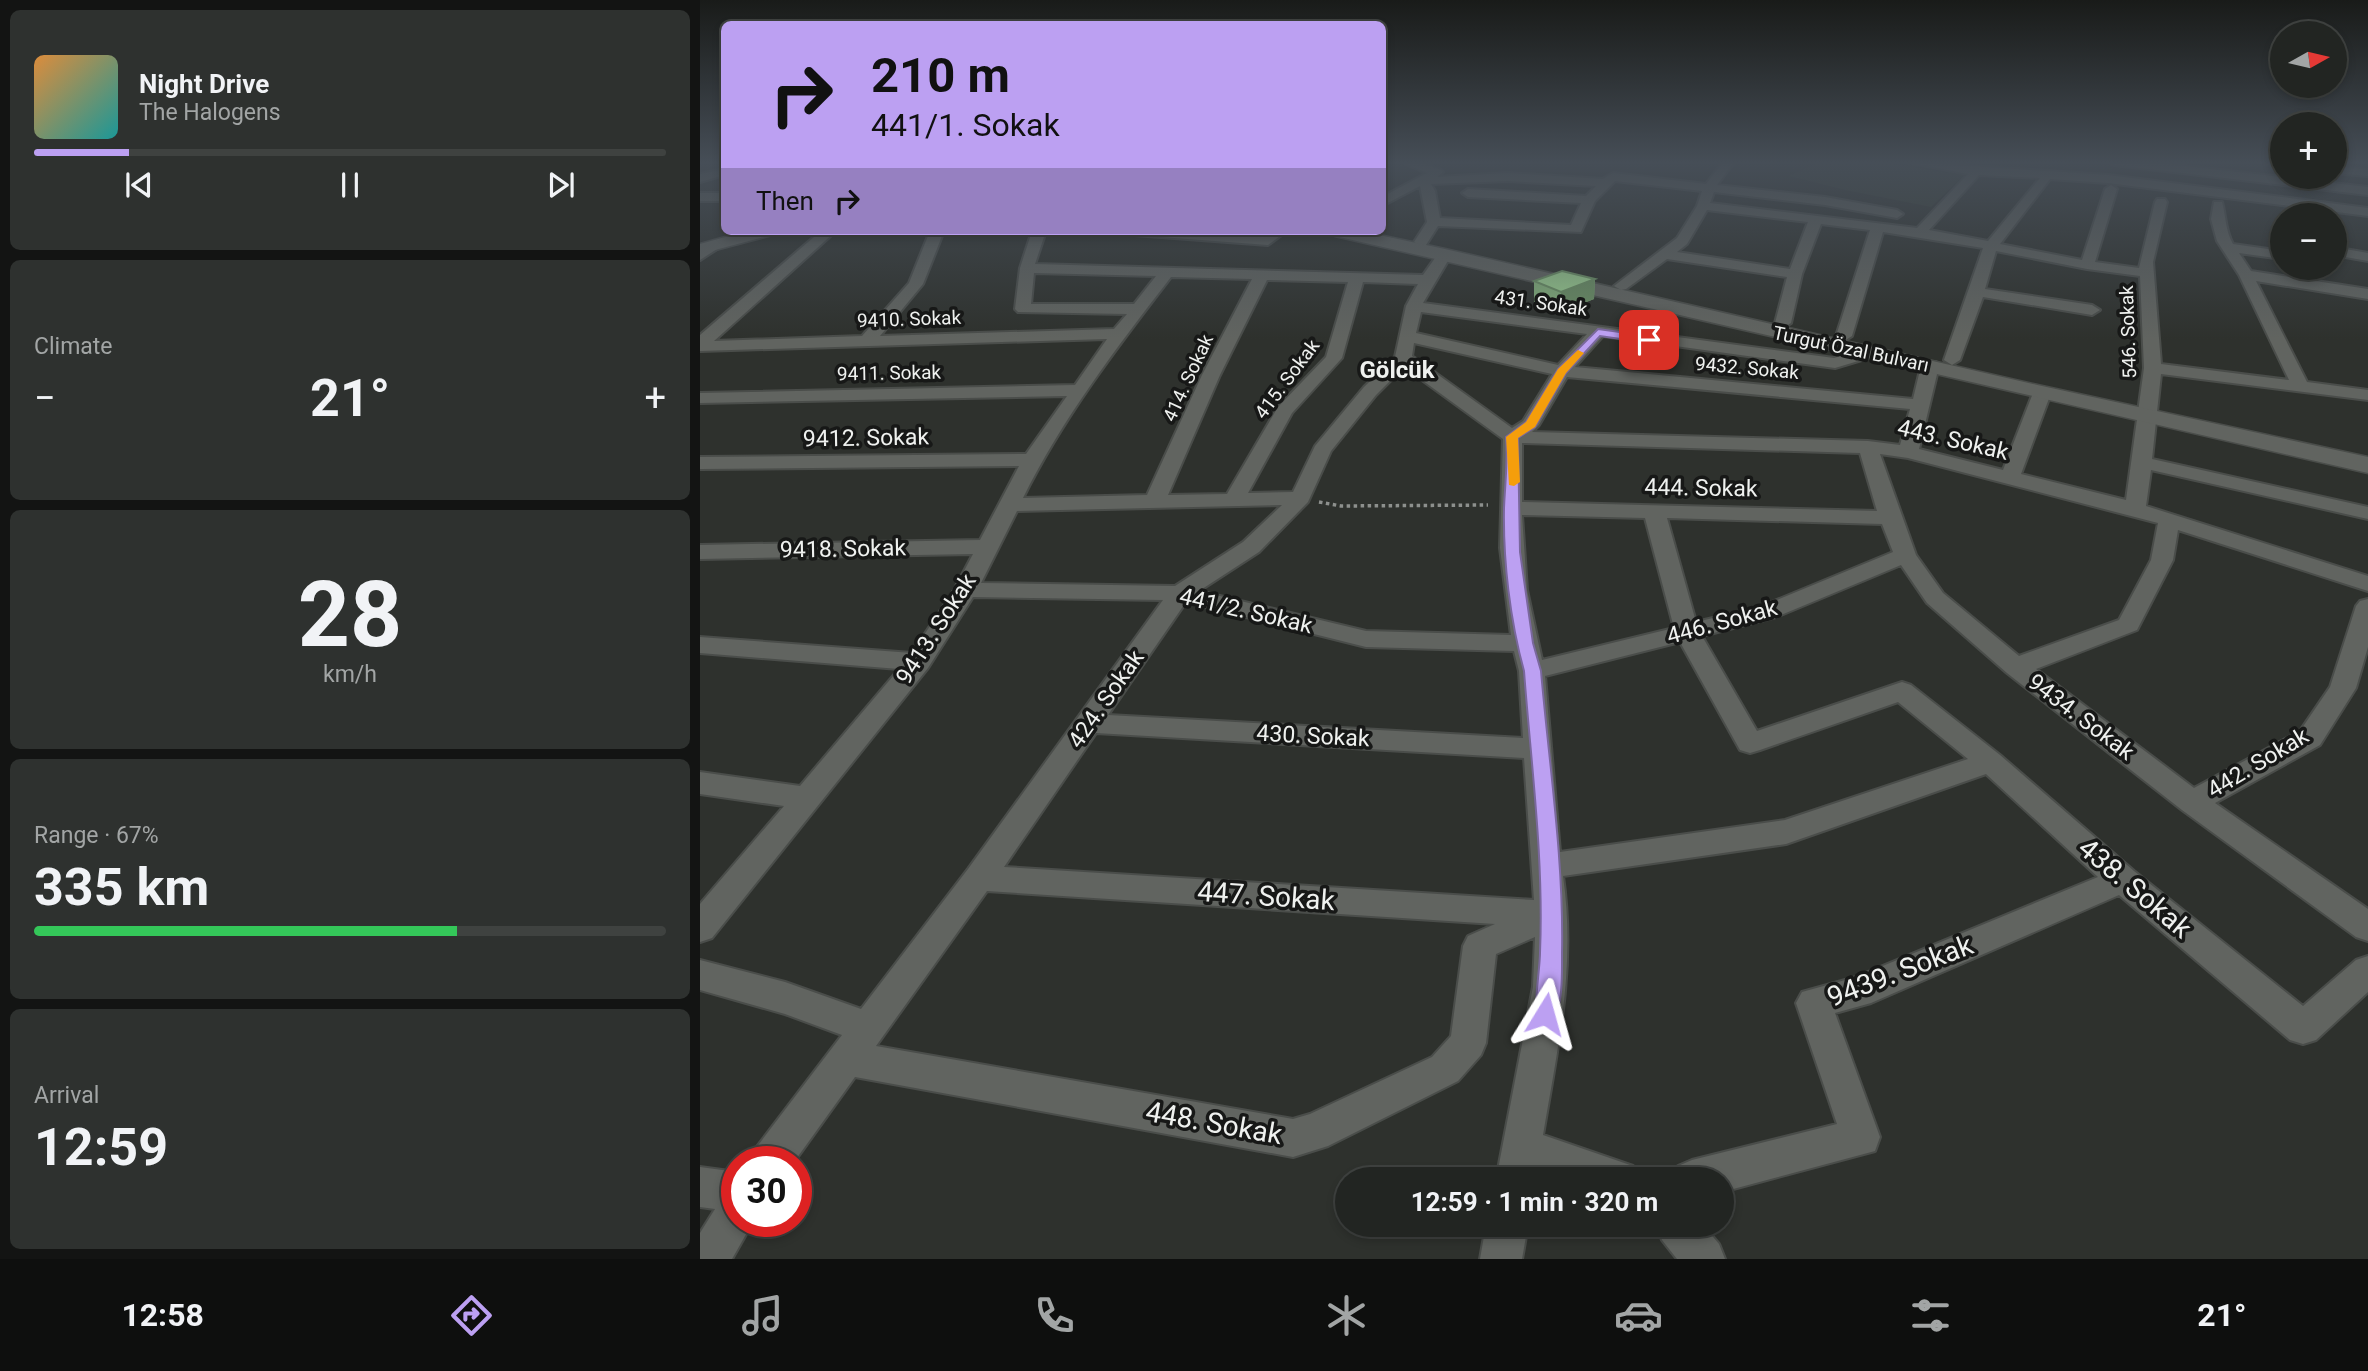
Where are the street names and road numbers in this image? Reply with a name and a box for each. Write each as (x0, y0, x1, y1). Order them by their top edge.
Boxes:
street label: 431. Sokak (1493, 285, 1589, 321)
street label: 546. Sokak (2115, 285, 2141, 379)
street label: 9410. Sokak (857, 306, 962, 332)
street label: Turgut Özal Bulvarı (1771, 321, 1931, 377)
street label: 414. Sokak (1158, 330, 1218, 425)
street label: 415. Sokak (1250, 334, 1325, 423)
street label: 9432. Sokak (1694, 352, 1800, 384)
street label: 9411. Sokak (837, 361, 942, 385)
street label: 443. Sokak (1895, 414, 2011, 466)
street label: 9412. Sokak (803, 423, 930, 453)
street label: 444. Sokak (1644, 474, 1758, 502)
street label: 9418. Sokak (780, 534, 907, 564)
street label: 9413. Sokak (890, 568, 982, 689)
street label: 441/2. Sokak (1177, 583, 1315, 639)
street label: 446. Sokak (1664, 594, 1780, 650)
street label: 424. Sokak (1062, 645, 1150, 753)
street label: 9434. Sokak (2023, 668, 2140, 766)
street label: 430. Sokak (1256, 720, 1371, 752)
street label: 442. Sokak (2203, 722, 2314, 804)
street label: 438. Sokak (2072, 831, 2199, 945)
street label: 447. Sokak (1196, 875, 1337, 917)
street label: 9439. Sokak (1822, 928, 1978, 1014)
street label: 448. Sokak (1143, 1095, 1285, 1151)

